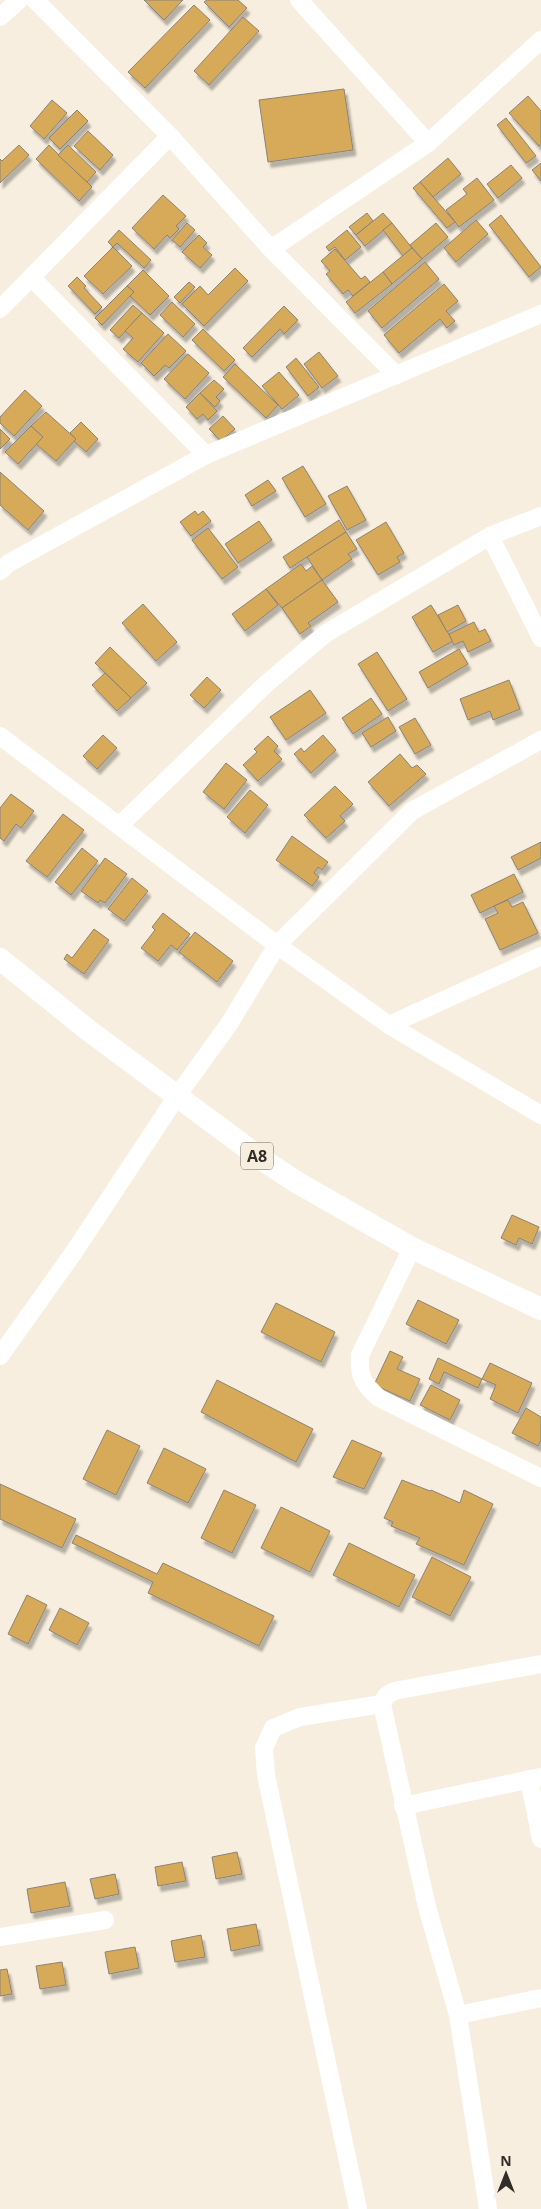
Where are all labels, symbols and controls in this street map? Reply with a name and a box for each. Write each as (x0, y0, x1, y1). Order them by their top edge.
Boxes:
road number: A8 (241, 1142, 273, 1170)
north arrow (481, 2149, 531, 2199)
text: N (500, 2151, 512, 2170)

